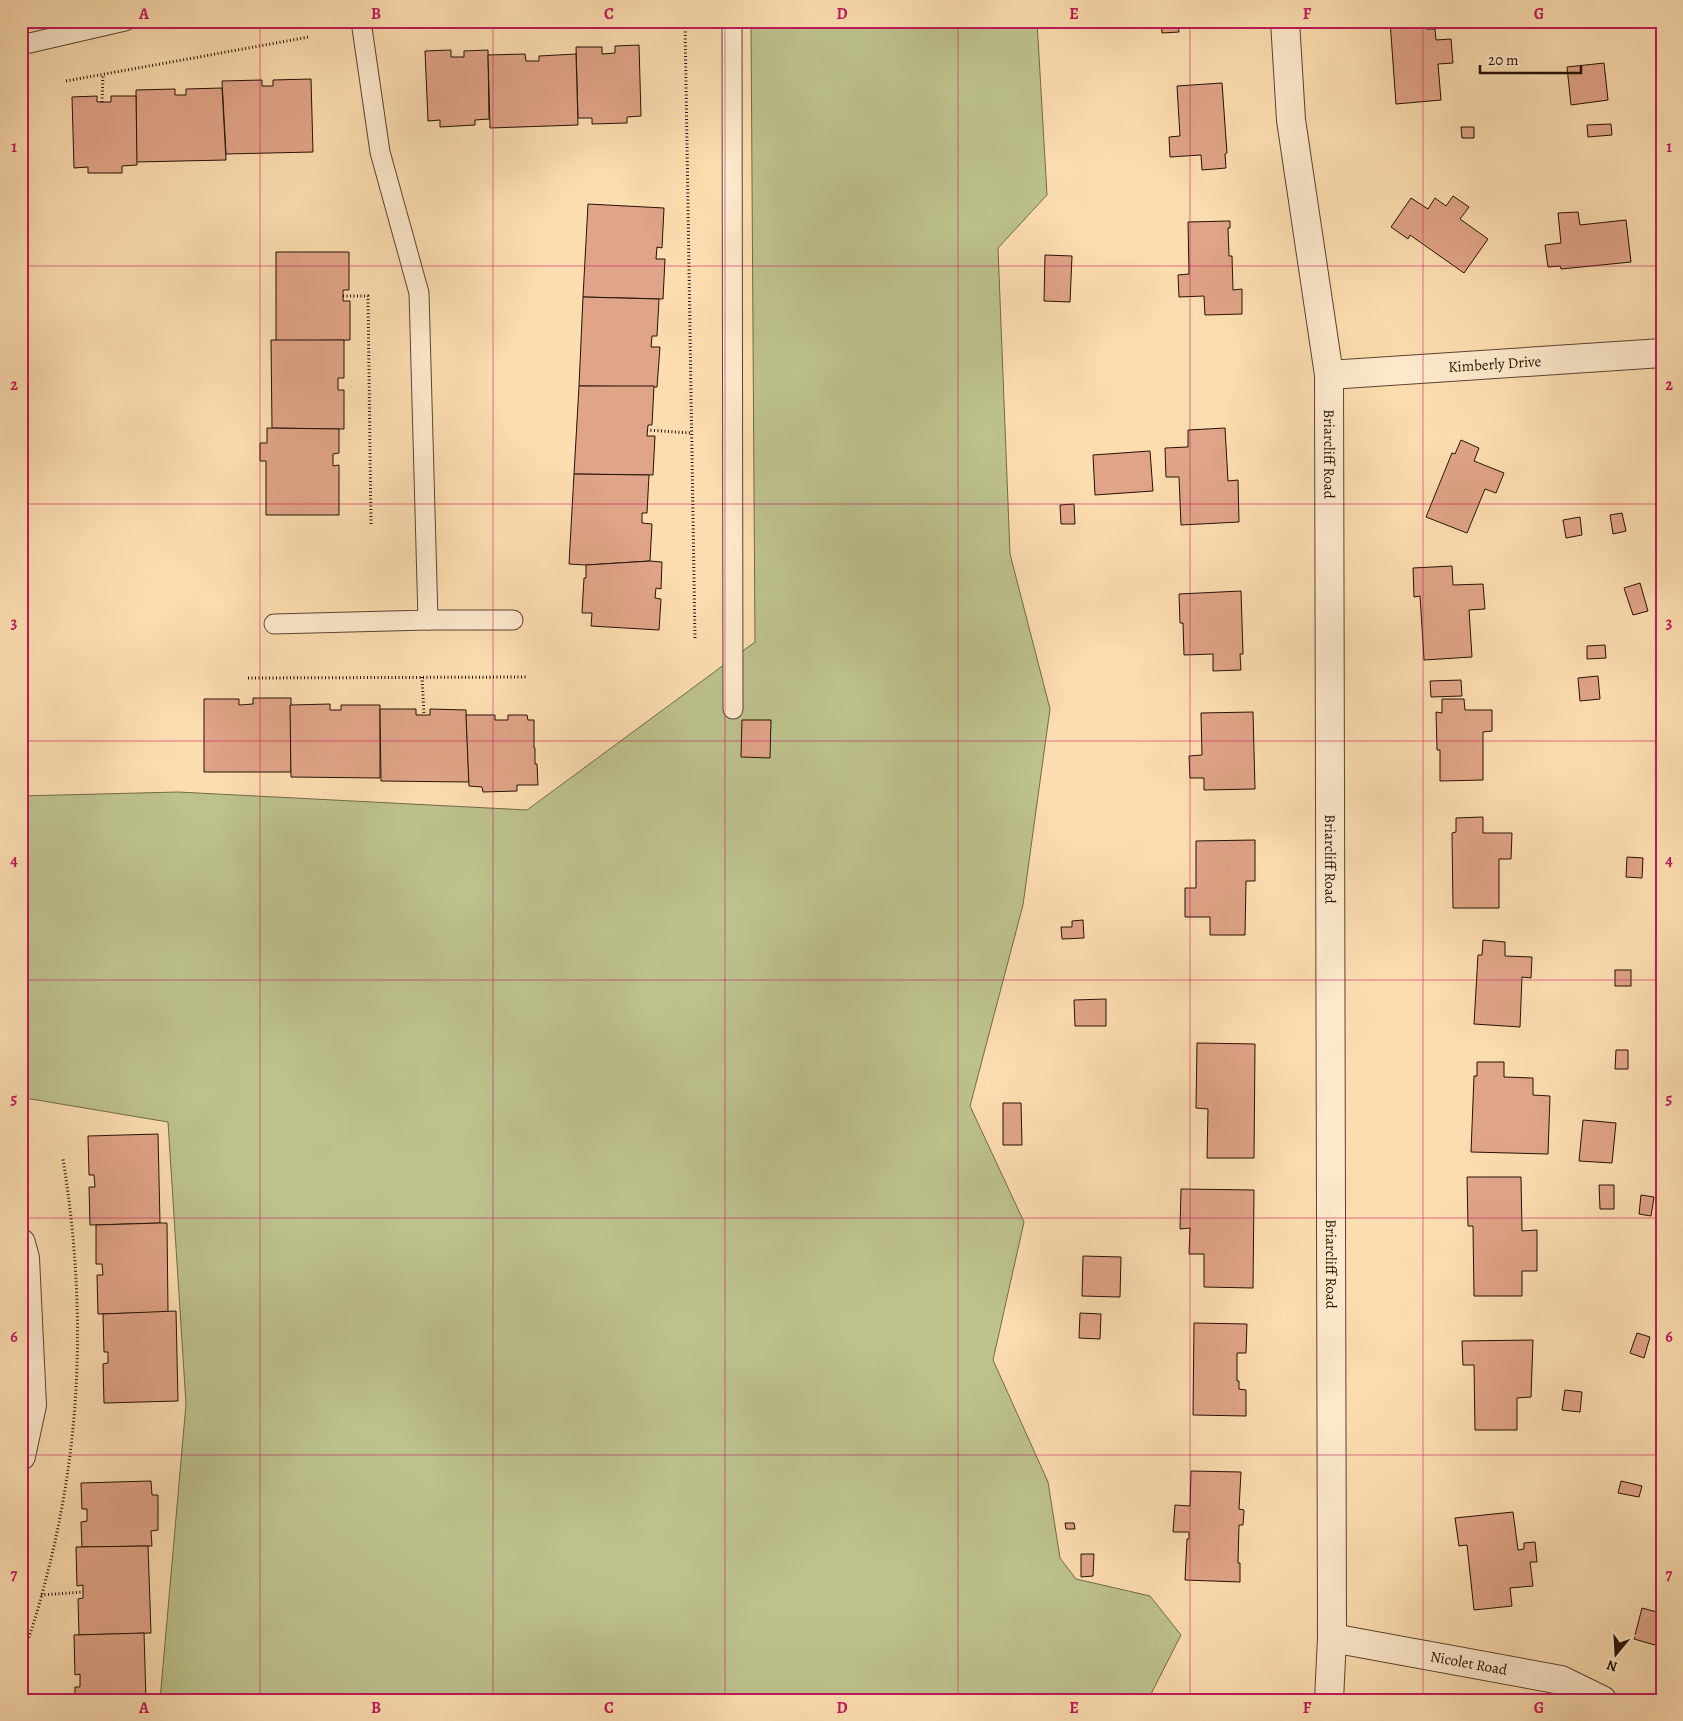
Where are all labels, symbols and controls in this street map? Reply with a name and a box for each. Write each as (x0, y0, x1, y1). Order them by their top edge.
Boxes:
text: A (138, 3, 150, 25)
text: B (371, 3, 381, 25)
text: C (604, 3, 614, 25)
text: D (836, 3, 848, 25)
text: E (1069, 3, 1079, 25)
text: F (1303, 3, 1312, 25)
text: G (1534, 3, 1544, 25)
scale bar (1480, 42, 1582, 74)
text: 20 m (1488, 50, 1519, 70)
text: 1 (11, 136, 17, 158)
text: 1 (1666, 136, 1672, 158)
street label: Kimberly Drive (1447, 351, 1542, 377)
text: 2 (10, 374, 18, 396)
text: 2 (1665, 374, 1673, 396)
street label: Briarcliff Road (1319, 409, 1339, 500)
text: 3 (11, 612, 18, 634)
text: 3 (1666, 612, 1673, 634)
street label: Briarcliff Road (1320, 814, 1340, 905)
text: 4 (10, 850, 18, 872)
text: 4 (1665, 850, 1673, 872)
text: 5 (11, 1088, 18, 1110)
text: 5 (1666, 1088, 1673, 1110)
street label: Briarcliff Road (1321, 1219, 1341, 1310)
text: 6 (10, 1326, 18, 1348)
text: 6 (1665, 1326, 1673, 1348)
text: 7 (11, 1564, 18, 1586)
text: 7 (1666, 1564, 1673, 1586)
north arrow (1590, 1628, 1640, 1678)
street label: Nicolet Road (1429, 1646, 1510, 1680)
text: N (1604, 1655, 1620, 1676)
text: A (138, 1697, 150, 1719)
text: B (371, 1697, 381, 1719)
text: C (604, 1697, 614, 1719)
text: D (836, 1697, 848, 1719)
text: E (1069, 1697, 1079, 1719)
text: F (1303, 1697, 1312, 1719)
text: G (1534, 1697, 1544, 1719)

